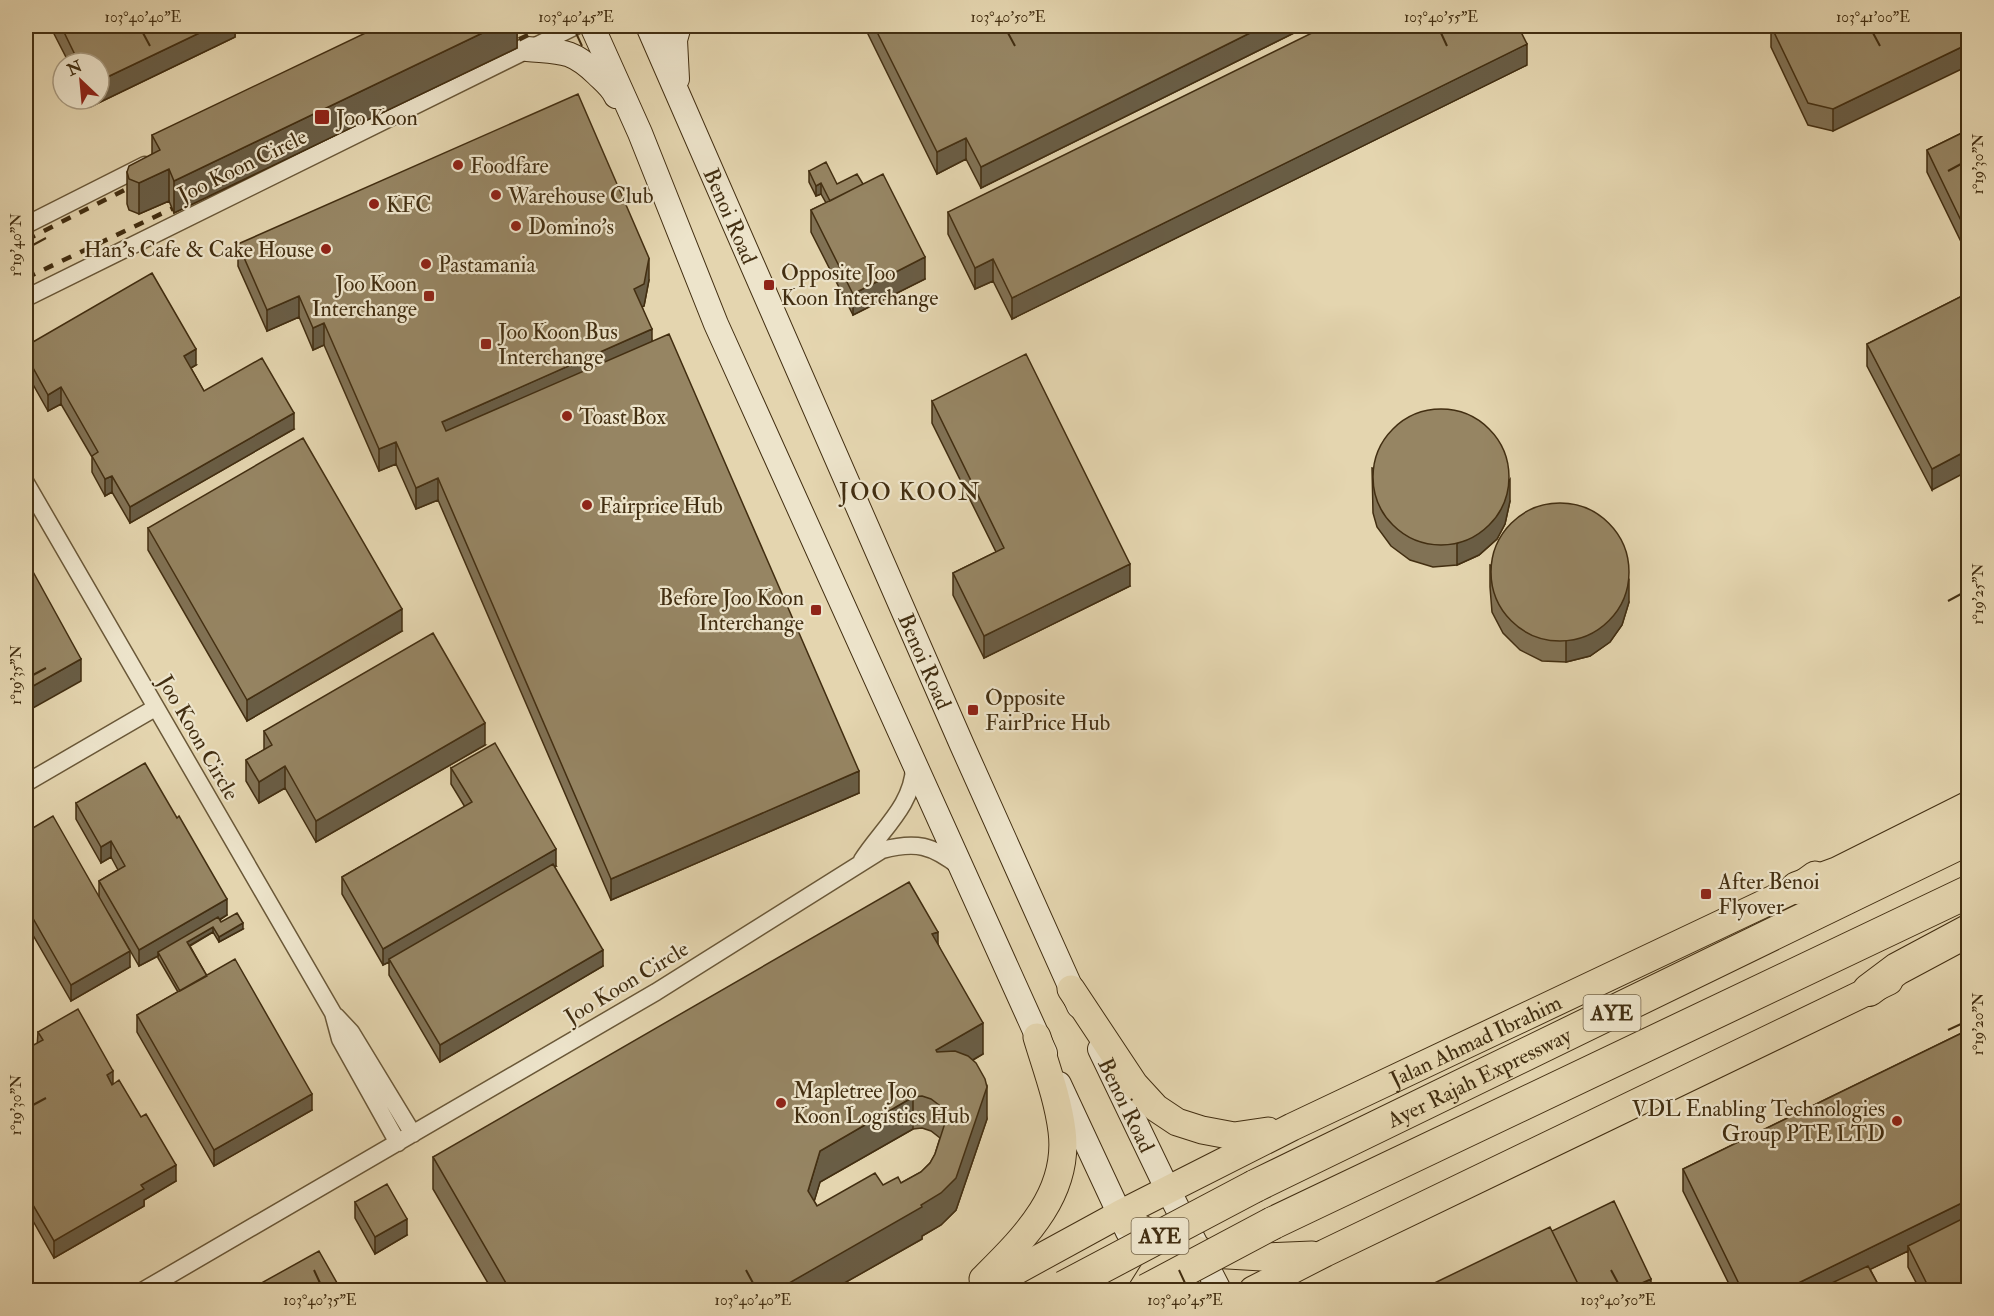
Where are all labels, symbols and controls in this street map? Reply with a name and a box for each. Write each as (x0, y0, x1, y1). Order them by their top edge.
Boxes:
text: 103°40'40"E (105, 8, 182, 27)
text: 103°40'45"E (538, 8, 614, 27)
text: 103°40'50"E (970, 8, 1046, 27)
text: 103°40'55"E (1404, 8, 1478, 27)
text: 103°41'00"E (1836, 8, 1910, 27)
north arrow (51, 51, 111, 111)
text: N (63, 56, 86, 81)
place label: Joo Koon (335, 104, 418, 132)
marker: Joo Koon (313, 108, 331, 126)
street label: Joo Koon Circle (172, 123, 311, 210)
text: 1°19'30"N (1969, 133, 1988, 194)
place label: Foodfare (470, 152, 549, 180)
marker: Foodfare (451, 158, 465, 172)
street label: Benoi Road (697, 164, 763, 269)
place label: Warehouse Club (507, 182, 654, 210)
marker: Warehouse Club (489, 188, 503, 202)
place label: KFC (386, 191, 431, 219)
marker: KFC (367, 197, 381, 211)
text: 1°19'40"N (7, 213, 26, 277)
place label: Domino's (528, 213, 614, 241)
marker: Domino's (509, 219, 523, 233)
place label: Han's Cafe & Cake House (84, 236, 314, 264)
marker: Han's Cafe & Cake House (319, 242, 333, 256)
place label: Pastamania (438, 251, 536, 279)
marker: Pastamania (419, 257, 433, 271)
place label: Opposite Joo Koon Interchange (781, 259, 939, 312)
place label: Joo Koon Interchange (312, 270, 417, 323)
marker: Opposite Joo Koon Interchange (762, 278, 776, 292)
marker: Joo Koon Interchange (422, 289, 436, 303)
place label: Joo Koon Bus Interchange (497, 318, 618, 371)
marker: Joo Koon Bus Interchange (479, 337, 493, 351)
place label: Toast Box (579, 403, 666, 431)
marker: Toast Box (560, 409, 574, 423)
district label: JOO KOON (838, 477, 981, 508)
place label: Fairprice Hub (599, 492, 723, 521)
marker: Fairprice Hub (580, 498, 594, 512)
text: 1°19'25"N (1969, 563, 1988, 625)
place label: Before Joo Koon Interchange (659, 584, 804, 637)
marker: Before Joo Koon Interchange (809, 603, 823, 617)
street label: Benoi Road (891, 609, 958, 714)
text: 1°19'35"N (7, 645, 26, 705)
street label: Joo Koon Circle (151, 669, 245, 805)
place label: Opposite FairPrice Hub (985, 684, 1110, 737)
marker: Opposite FairPrice Hub (966, 703, 980, 717)
place label: After Benoi Flyover (1717, 868, 1820, 921)
marker: After Benoi Flyover (1699, 887, 1713, 901)
street label: Joo Koon Circle (558, 935, 694, 1031)
street label: Jalan Ahmad Ibrahim (1385, 989, 1566, 1094)
text: 1°19'20"N (1969, 992, 1988, 1055)
road number: AYE (1584, 995, 1640, 1031)
street label: Ayer Rajah Expressway (1382, 1021, 1576, 1135)
street label: Benoi Road (1091, 1053, 1161, 1157)
text: 1°19'30"N (7, 1074, 26, 1135)
place label: Mapletree Joo Koon Logistics Hub (793, 1077, 970, 1130)
place label: VDL Enabling Technologies Group PTE LTD (1632, 1095, 1885, 1149)
marker: Mapletree Joo Koon Logistics Hub (774, 1096, 788, 1110)
marker: VDL Enabling Technologies Group PTE LTD (1890, 1114, 1904, 1128)
road number: AYE (1132, 1218, 1188, 1254)
text: 103°40'35"E (283, 1291, 357, 1310)
text: 103°40'40"E (715, 1291, 792, 1310)
text: 103°40'45"E (1147, 1291, 1223, 1310)
text: 103°40'50"E (1580, 1291, 1656, 1310)

